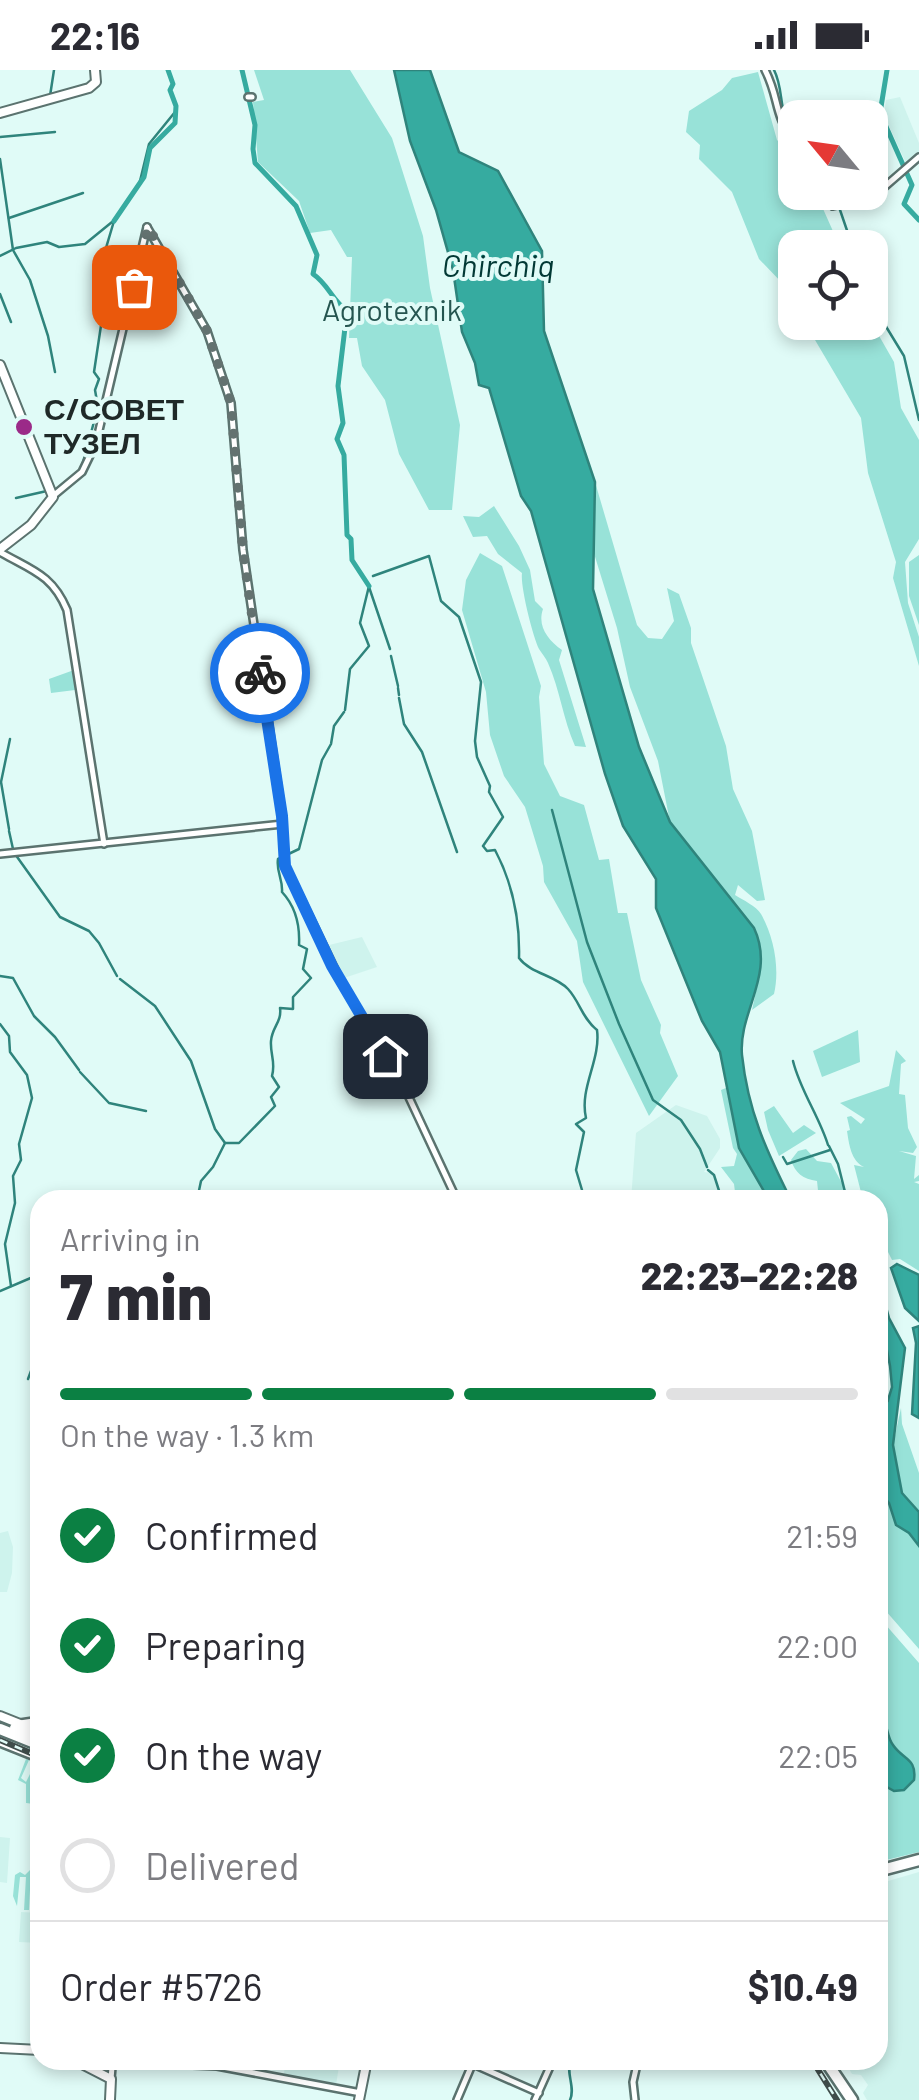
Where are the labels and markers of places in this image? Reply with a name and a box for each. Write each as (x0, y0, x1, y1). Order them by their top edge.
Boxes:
pin (92, 245, 177, 330)
place label: С/СОВЕТ ТУЗЕЛ (44, 390, 184, 460)
marker: С/СОВЕТ ТУЗЕЛ (13, 416, 35, 438)
pin (343, 1014, 428, 1099)

